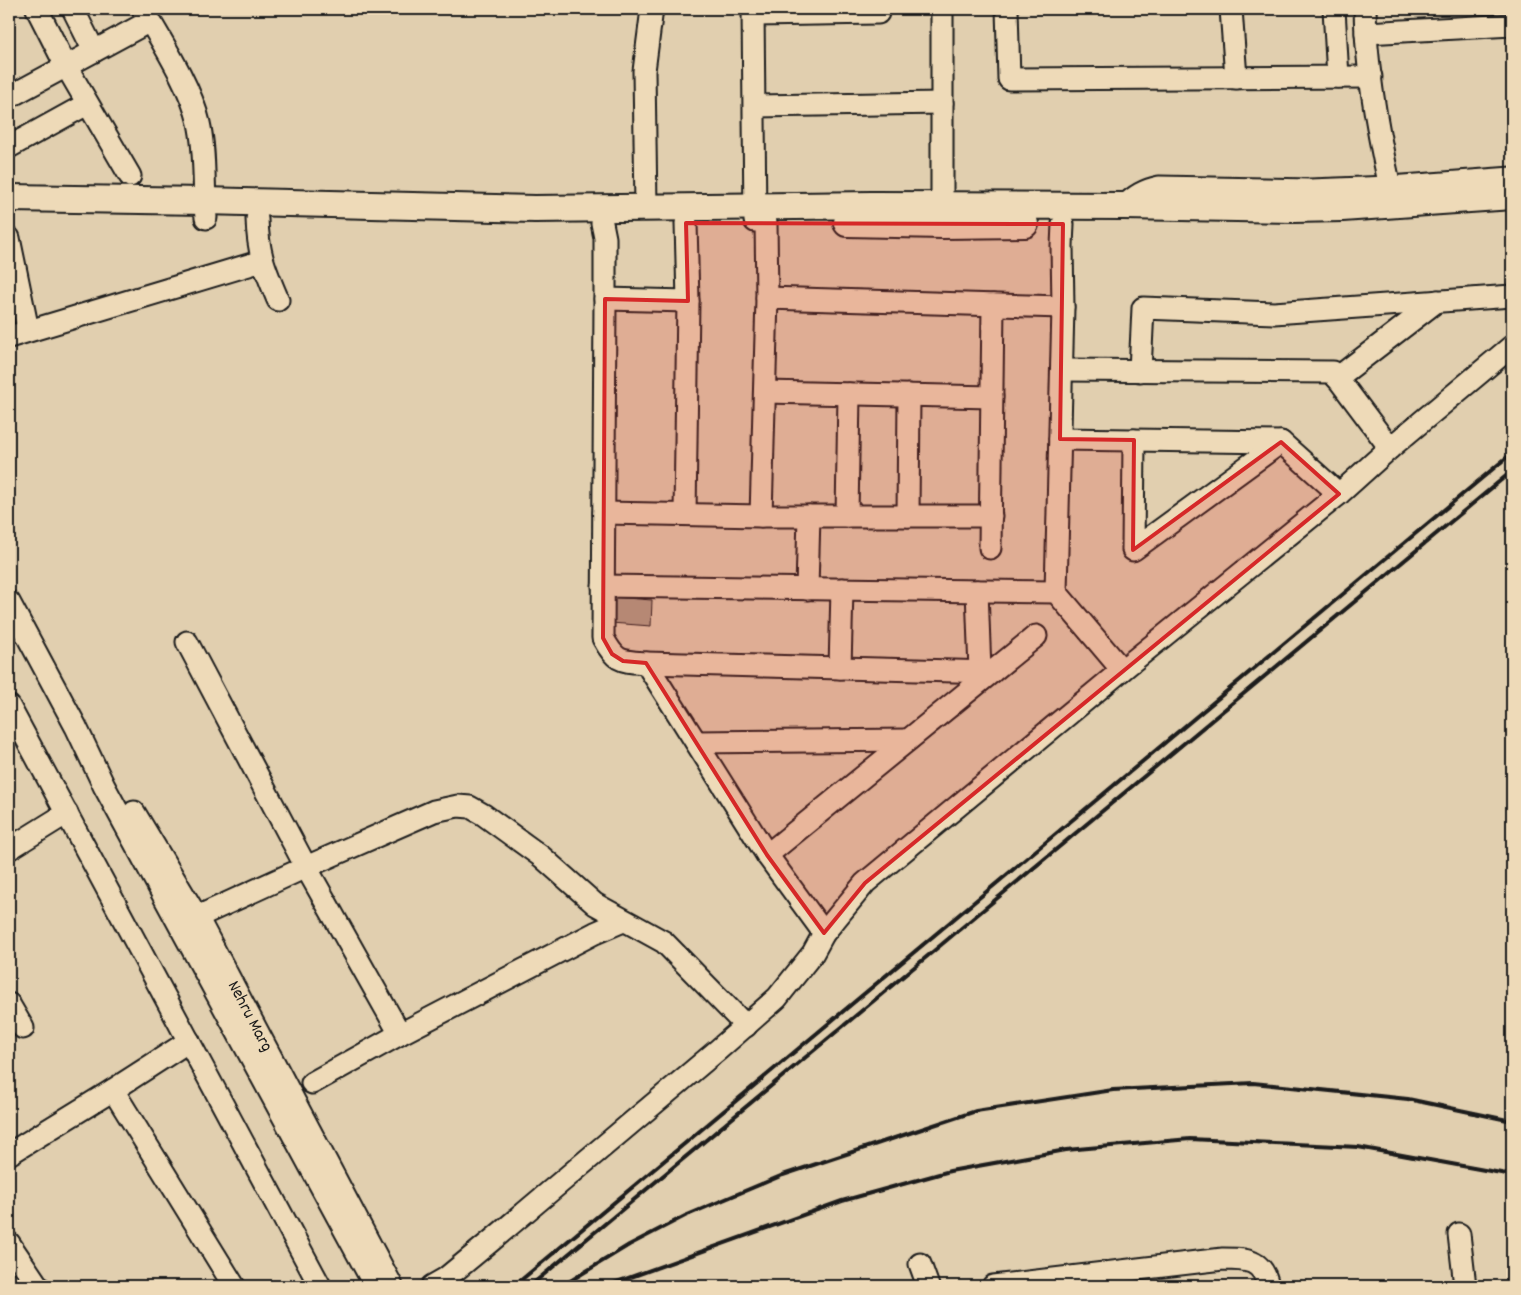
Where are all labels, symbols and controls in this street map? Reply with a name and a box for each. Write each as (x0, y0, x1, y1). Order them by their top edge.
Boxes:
street label: Nehru Marg (220, 977, 279, 1057)

